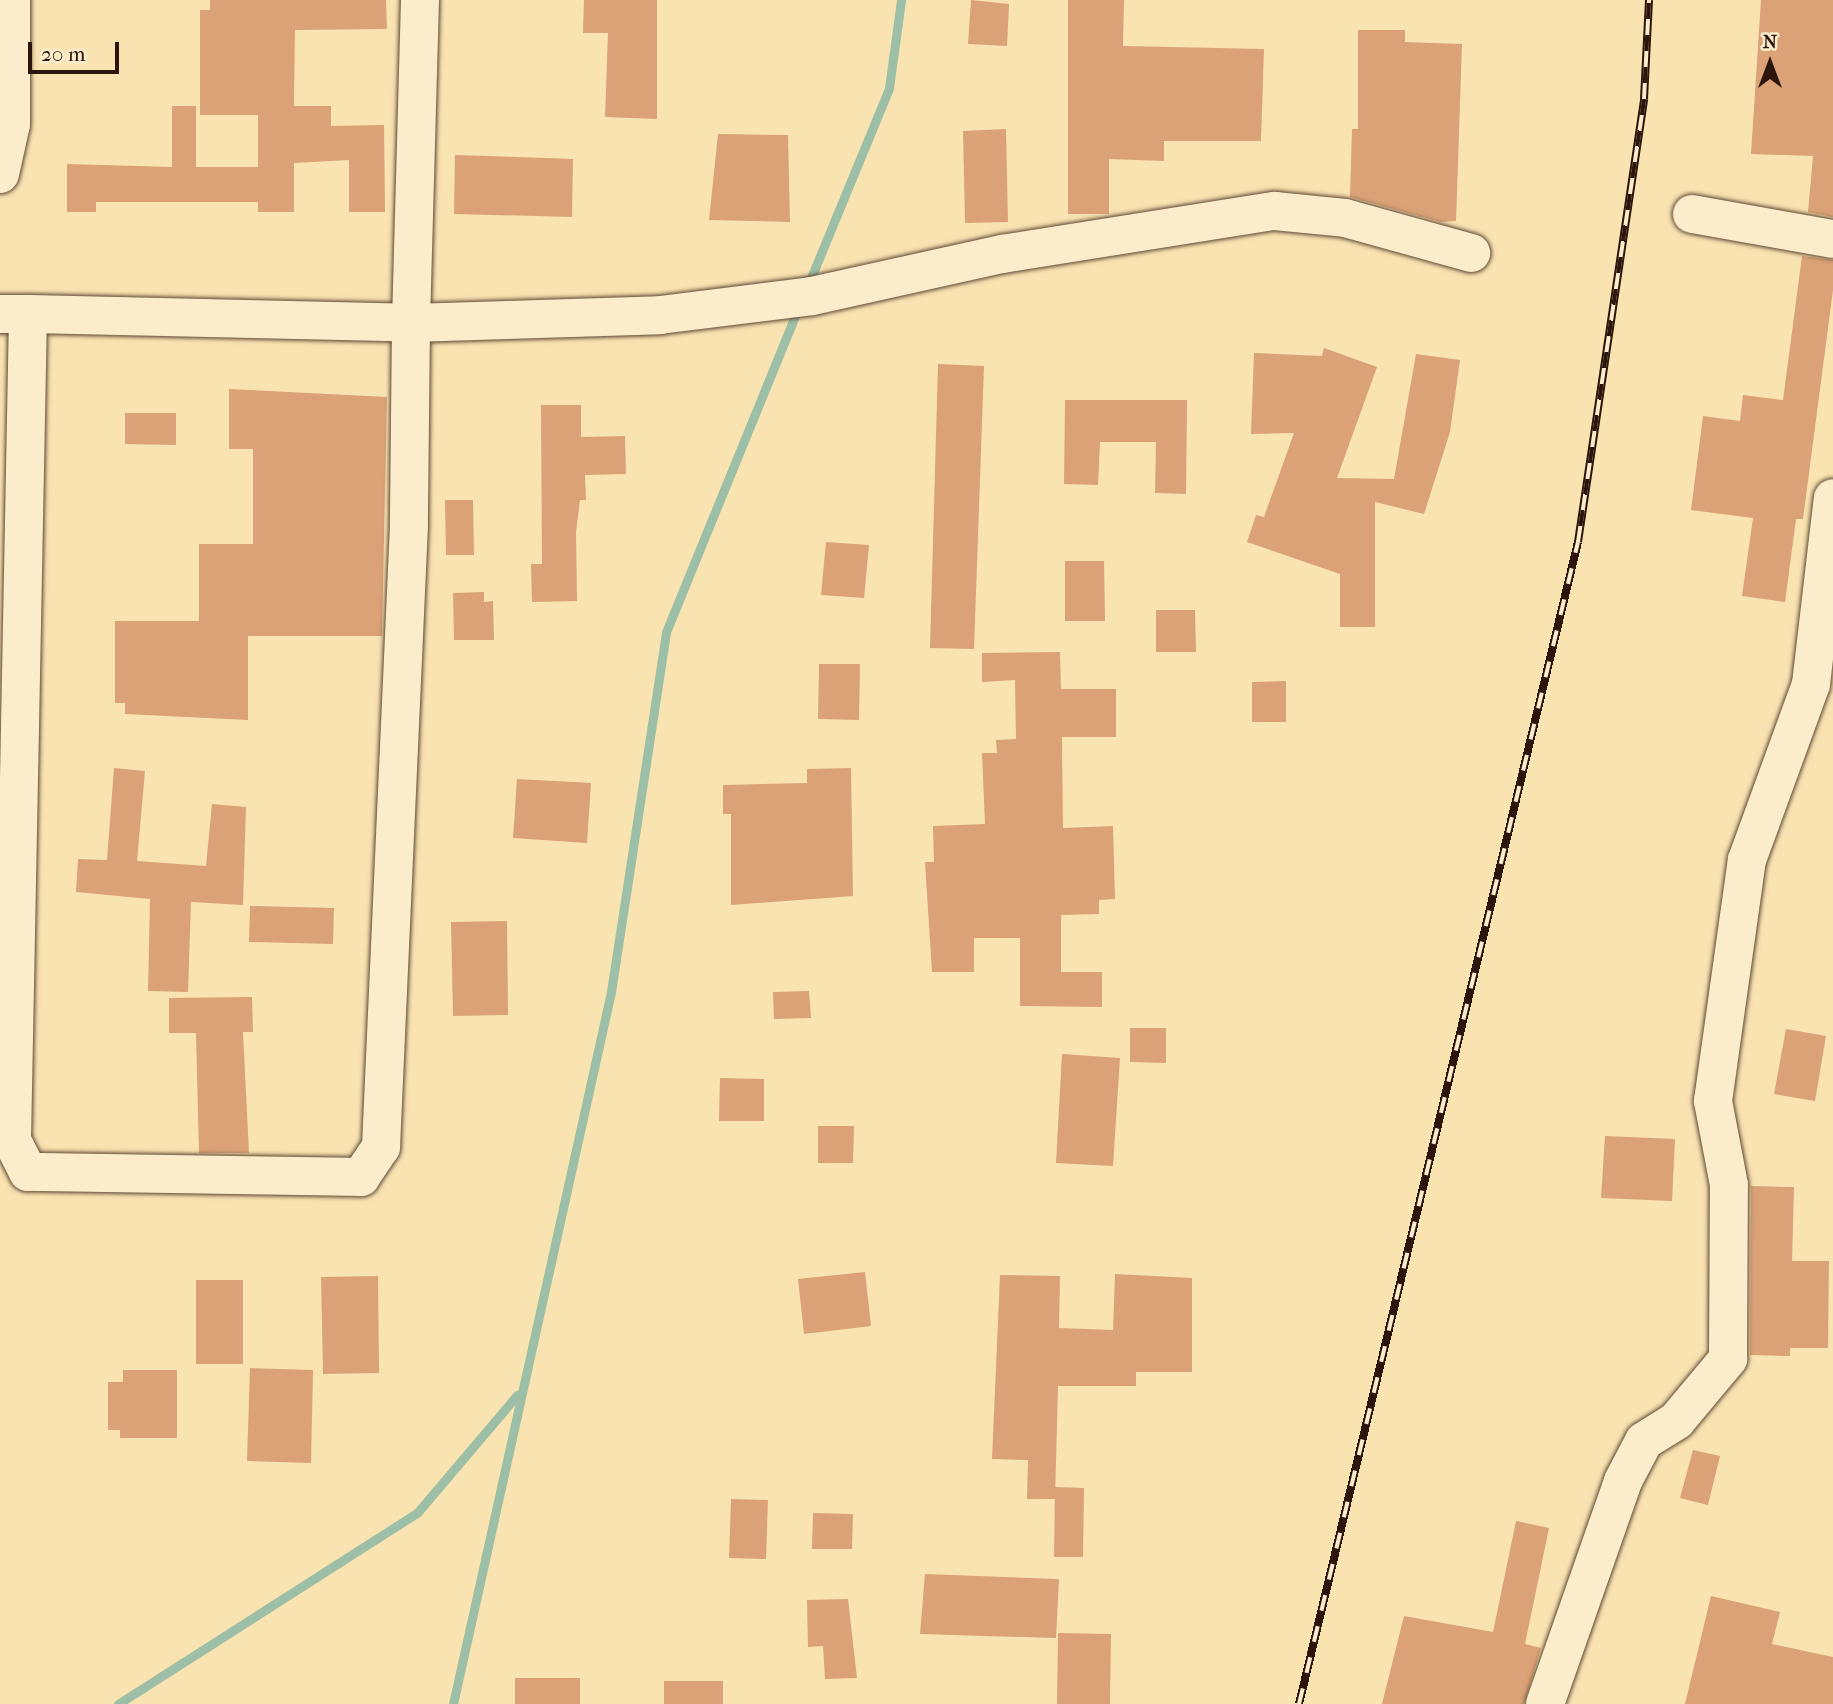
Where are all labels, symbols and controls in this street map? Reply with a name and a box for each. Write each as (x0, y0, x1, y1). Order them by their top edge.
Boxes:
scale bar (32, 28, 122, 72)
north arrow (1735, 28, 1805, 98)
text: N (1763, 31, 1777, 53)
text: 20 m (41, 42, 85, 66)

